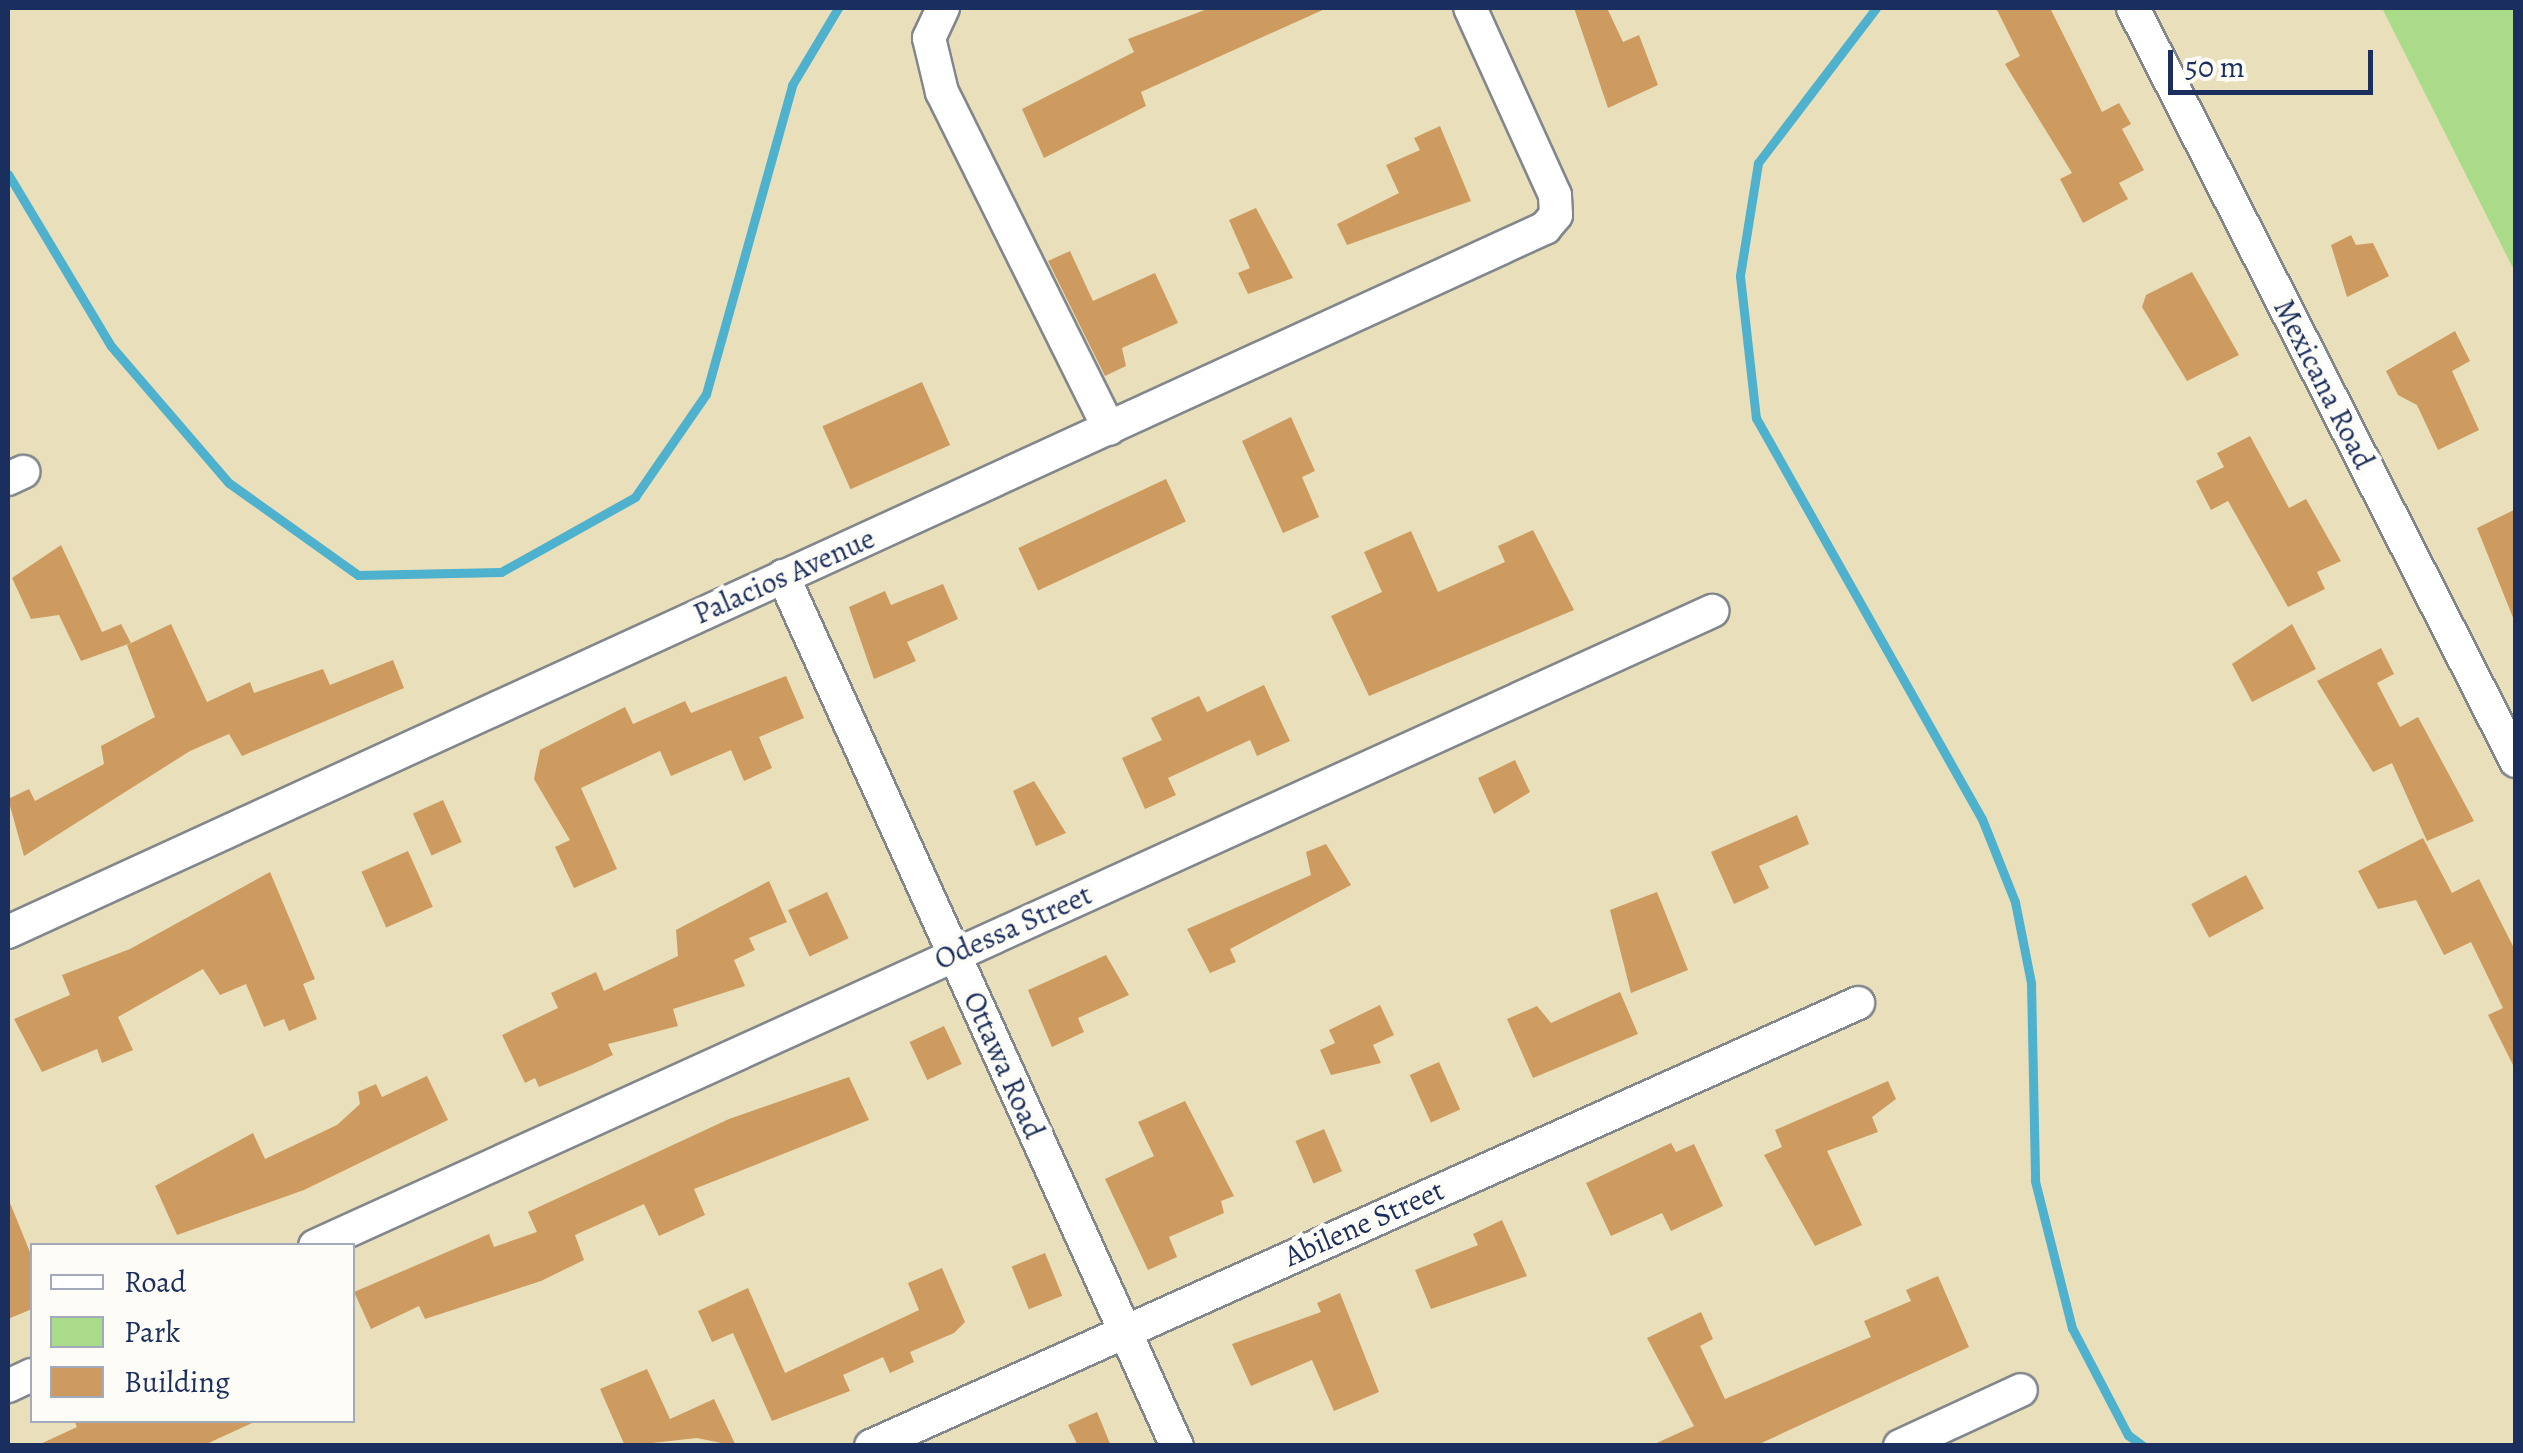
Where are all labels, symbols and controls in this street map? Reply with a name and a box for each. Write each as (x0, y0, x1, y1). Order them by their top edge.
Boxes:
scale bar (2173, 30, 2378, 92)
text: 50 m (2185, 47, 2245, 87)
street label: Mexicana Road (2266, 293, 2382, 475)
street label: Palacios Avenue (688, 520, 880, 632)
street label: Odessa Street (929, 876, 1097, 978)
street label: Ottawa Road (956, 986, 1052, 1144)
street label: Abilene Street (1279, 1172, 1449, 1274)
legend (30, 1243, 355, 1423)
text: Road (124, 1262, 186, 1302)
text: Park (124, 1312, 180, 1352)
text: Building (124, 1362, 230, 1402)

